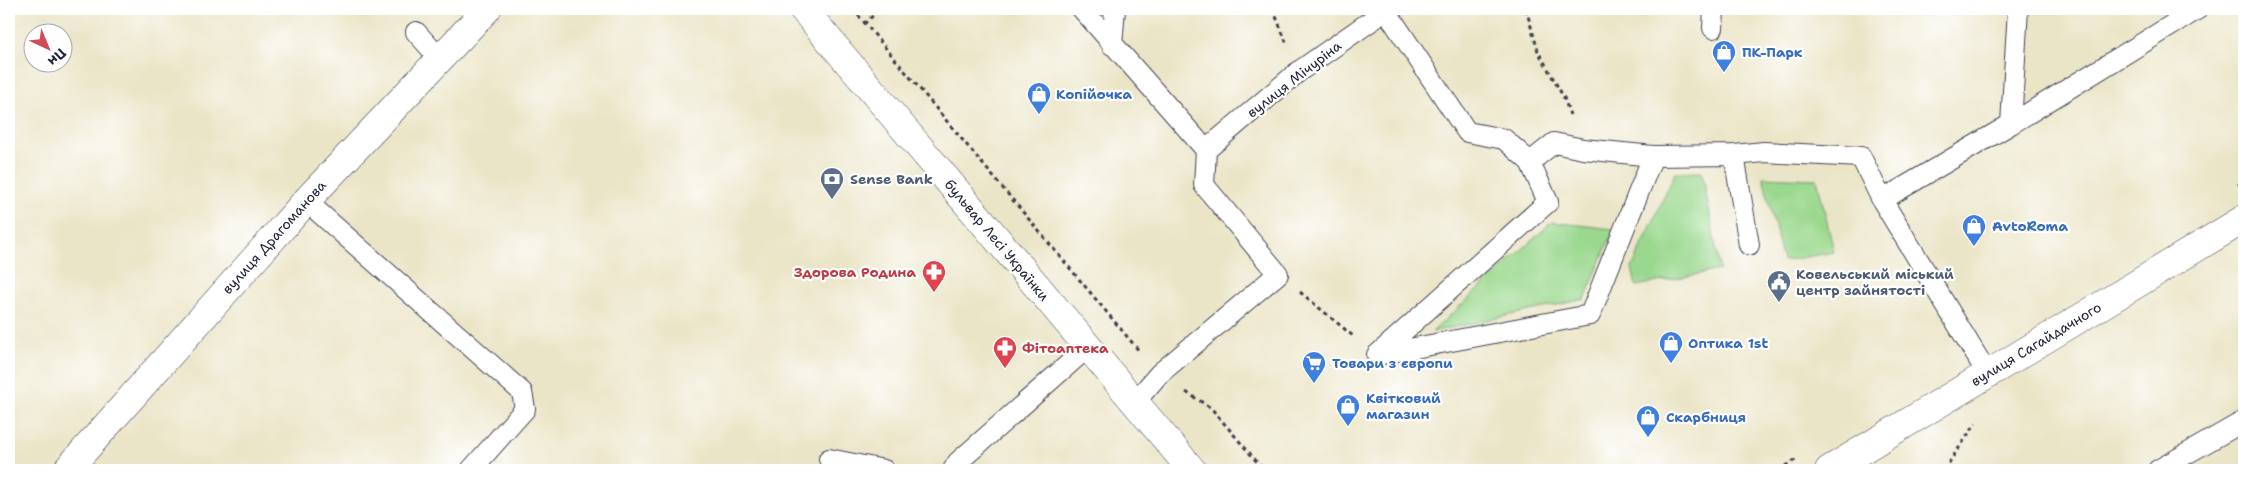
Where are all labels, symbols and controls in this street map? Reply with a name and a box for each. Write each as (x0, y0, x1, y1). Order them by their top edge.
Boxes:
north arrow (22, 22, 72, 72)
street label: вулиця Мічуріна (1243, 36, 1345, 122)
shop icon: ПК-Парк (1711, 39, 1737, 73)
place label: ПК-Парк (1742, 43, 1803, 61)
text: Пн (44, 44, 70, 70)
shop icon: Копійочка (1026, 81, 1052, 115)
place label: Копійочка (1056, 85, 1133, 103)
bank icon: Sense Bank (819, 166, 845, 200)
place label: Sense Bank (850, 170, 933, 188)
street label: бульвар Лесі Українки (941, 175, 1053, 305)
street label: вулиця Драгоманова (218, 176, 330, 298)
shop icon: AvtoRoma (1961, 213, 1987, 247)
place label: AvtoRoma (1992, 217, 2068, 235)
pharmacy icon: Здорова Родина (921, 259, 947, 293)
place label: Здорова Родина (794, 263, 916, 281)
place label: Ковельський міський центр зайнятості (1796, 265, 1954, 299)
public building icon: Ковельський міський центр зайнятості (1766, 269, 1792, 303)
street label: вулиця Сагайдачного (1967, 298, 2105, 390)
shop icon: Оптика 1st (1658, 330, 1684, 364)
place label: Оптика 1st (1688, 334, 1768, 352)
pharmacy icon: Фітоаптека (992, 335, 1018, 369)
place label: Фітоаптека (1022, 339, 1109, 357)
supermarket icon: Товари з європи (1301, 350, 1327, 384)
place label: Товари з європи (1332, 354, 1453, 372)
place label: Квітковий магазин (1366, 389, 1441, 423)
shop icon: Квітковий магазин (1335, 393, 1361, 427)
shop icon: Скарбниця (1635, 404, 1661, 438)
place label: Скарбниця (1666, 408, 1746, 426)

